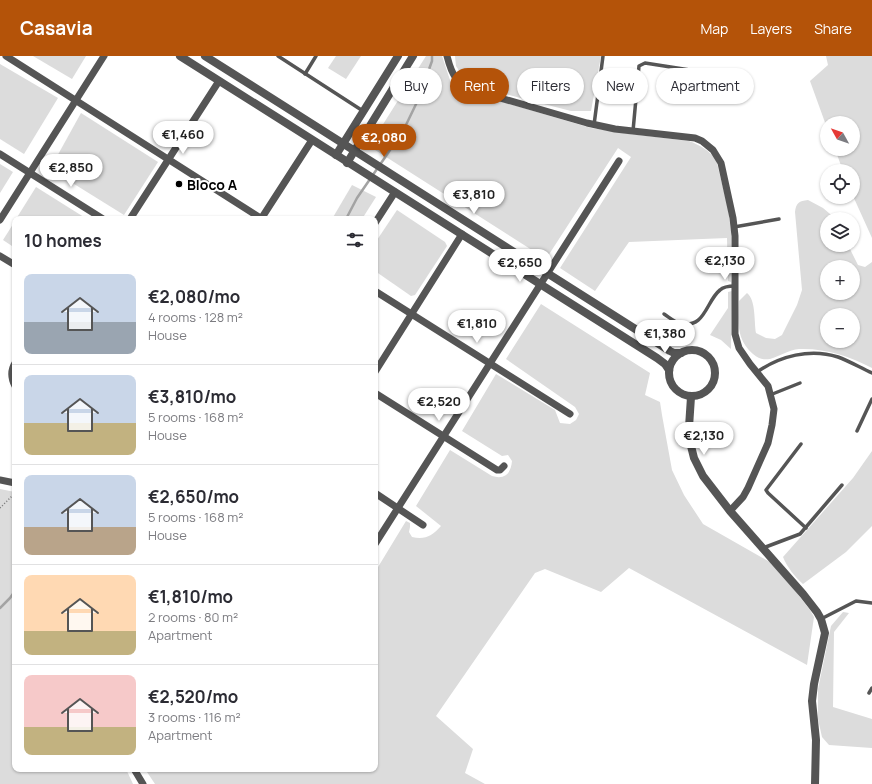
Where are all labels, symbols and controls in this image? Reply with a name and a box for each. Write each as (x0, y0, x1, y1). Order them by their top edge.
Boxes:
text: Casavia (20, 15, 93, 41)
text: Map (700, 19, 728, 38)
text: Layers (750, 19, 792, 38)
text: Share (814, 19, 852, 38)
chip: Buy (390, 68, 442, 104)
chip: Rent (450, 68, 509, 104)
chip: Filters (517, 68, 584, 104)
chip: New (592, 68, 648, 104)
chip: Apartment (656, 68, 754, 104)
north arrow (820, 116, 860, 156)
map controls (820, 116, 860, 348)
pin: €1,460 (150, 121, 216, 155)
pin: €2,080 (351, 124, 417, 158)
text: €1,460 (162, 125, 204, 143)
text: €2,080 (361, 128, 407, 146)
pin: €2,850 (38, 154, 104, 188)
text: €2,850 (49, 158, 93, 176)
button: locate (820, 164, 860, 204)
place label: Bloco A (187, 175, 238, 194)
marker: Bloco A (174, 179, 184, 189)
pin: €3,810 (441, 181, 507, 215)
text: €3,810 (453, 185, 495, 203)
button: layers (820, 212, 860, 252)
text: 10 homes (24, 229, 102, 252)
icon: filters (344, 229, 366, 251)
pin: €2,130 (692, 247, 758, 281)
pin: €2,650 (487, 249, 553, 283)
text: €2,130 (705, 251, 745, 269)
text: €2,650 (498, 253, 542, 271)
button: + (820, 260, 860, 300)
text: €2,080/mo (148, 285, 240, 308)
icon: home (56, 290, 104, 338)
text: 4 rooms · 128 m² (148, 308, 243, 326)
button: − (820, 308, 860, 348)
pin: €1,810 (444, 310, 510, 344)
text: €1,810 (457, 314, 497, 332)
pin: €1,380 (632, 320, 698, 354)
text: €1,380 (644, 324, 686, 342)
text: House (148, 326, 187, 344)
text: €3,810/mo (148, 385, 236, 408)
pin: €2,520 (406, 388, 472, 422)
icon: home (56, 391, 104, 439)
text: €2,520 (417, 392, 461, 410)
text: 5 rooms · 168 m² (148, 408, 244, 426)
pin: €2,130 (671, 422, 737, 456)
text: House (148, 426, 187, 444)
text: €2,130 (684, 426, 724, 444)
text: €2,650/mo (148, 485, 239, 508)
icon: home (56, 491, 104, 539)
text: 5 rooms · 168 m² (148, 508, 244, 526)
text: House (148, 526, 187, 544)
text: €1,810/mo (148, 585, 233, 608)
icon: home (56, 591, 104, 639)
text: 2 rooms · 80 m² (148, 608, 238, 626)
text: Apartment (148, 626, 212, 644)
text: €2,520/mo (148, 685, 238, 708)
icon: home (56, 691, 104, 739)
text: 3 rooms · 116 m² (148, 708, 241, 726)
text: Apartment (148, 726, 212, 744)

